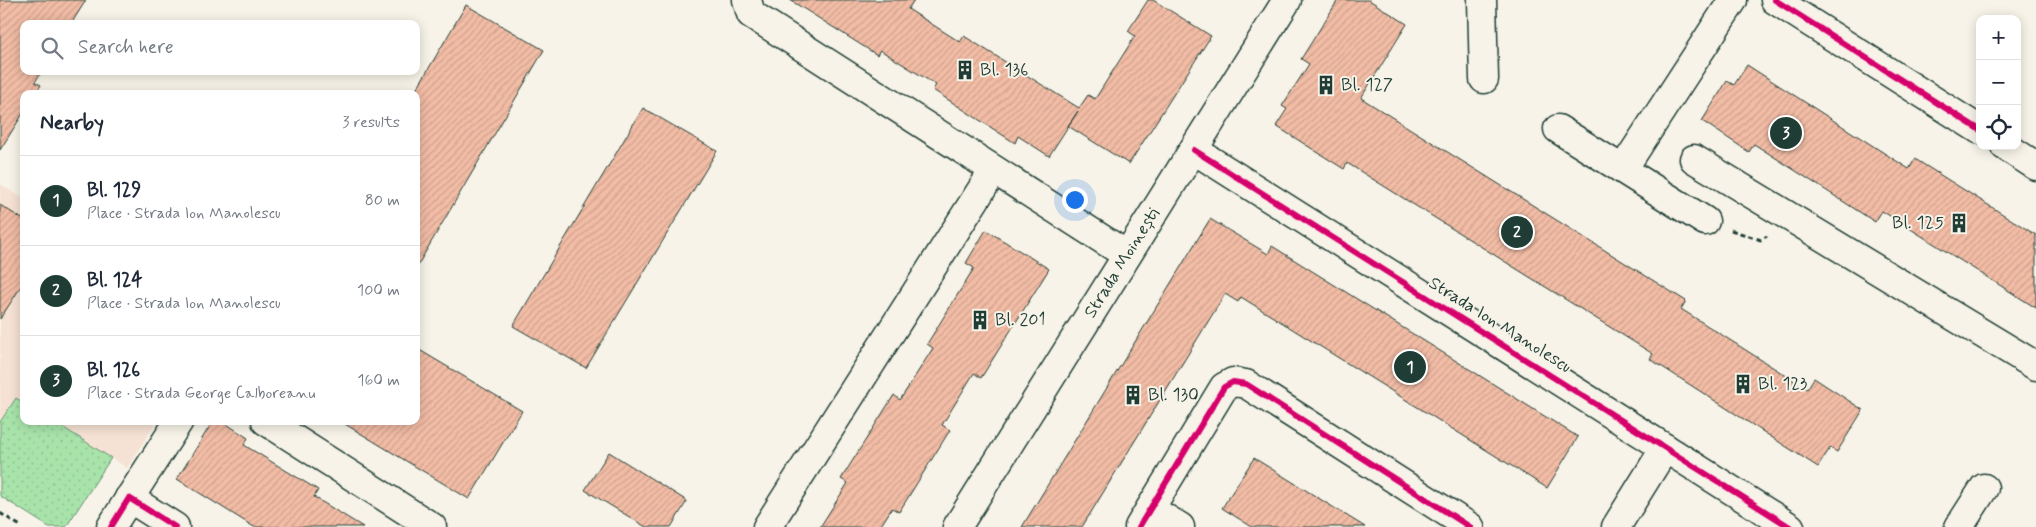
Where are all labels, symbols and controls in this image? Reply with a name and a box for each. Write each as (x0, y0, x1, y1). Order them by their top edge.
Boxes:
map controls (1976, 15, 2021, 150)
button: + (1976, 15, 2021, 60)
search box (20, 20, 420, 75)
icon: search (38, 34, 66, 62)
text: Search here (78, 35, 174, 60)
place label: Bl. 136 (980, 58, 1029, 82)
building icon: Bl. 136 (954, 59, 976, 81)
button: − (1976, 60, 2021, 105)
place label: Bl. 127 (1341, 73, 1393, 97)
building icon: Bl. 127 (1315, 74, 1337, 96)
button: locate (1976, 105, 2021, 150)
text: Nearby (40, 109, 104, 137)
text: 3 results (342, 112, 400, 133)
pin: 3 (1770, 114, 1802, 152)
text: Bl. 129 (87, 178, 141, 203)
your location (1062, 187, 1088, 213)
text: 1 (52, 190, 60, 211)
text: 80 m (365, 190, 400, 211)
text: Place · Strada Ion Manolescu (87, 203, 281, 224)
street label: Strada Moinești (1078, 203, 1166, 323)
place label: Bl. 125 (1892, 211, 1944, 235)
building icon: Bl. 125 (1948, 212, 1970, 234)
pin: 2 (1501, 213, 1533, 251)
text: Bl. 124 (87, 268, 142, 293)
street label: Strada Ion Manolescu (1424, 271, 1576, 379)
text: 2 (52, 280, 60, 301)
text: 100 m (357, 280, 400, 301)
text: Place · Strada Ion Manolescu (87, 293, 281, 314)
place label: Bl. 201 (995, 308, 1046, 332)
building icon: Bl. 201 (969, 309, 991, 331)
pin: 1 (1394, 348, 1426, 386)
text: Bl. 126 (87, 358, 140, 383)
text: 3 (52, 370, 60, 391)
text: 160 m (357, 370, 400, 391)
place label: Bl. 123 (1758, 372, 1807, 396)
building icon: Bl. 123 (1732, 373, 1754, 395)
text: Place · Strada George Calboreanu (87, 383, 315, 404)
place label: Bl. 130 (1148, 383, 1199, 407)
building icon: Bl. 130 (1122, 384, 1144, 406)

